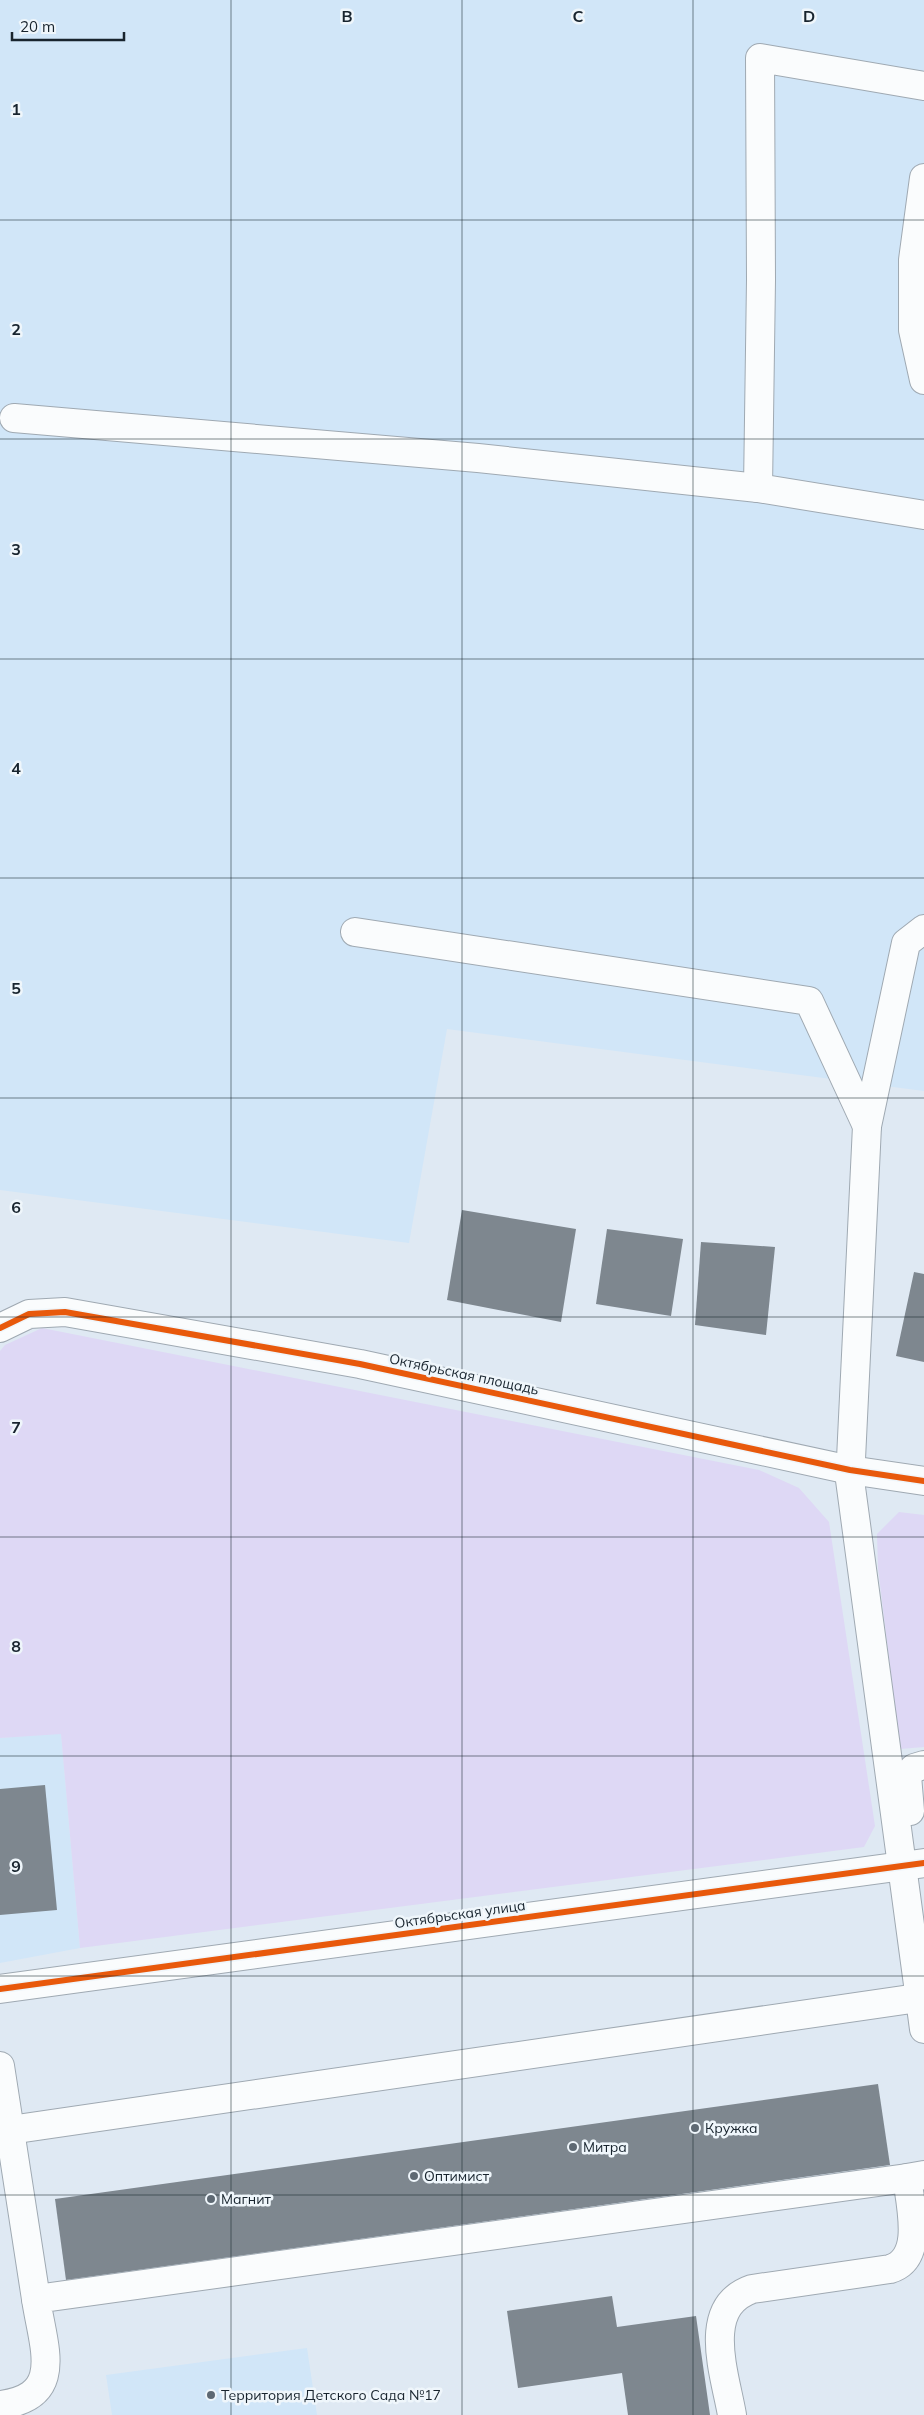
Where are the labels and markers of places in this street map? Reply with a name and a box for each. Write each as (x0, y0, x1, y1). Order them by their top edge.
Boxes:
place label: Кружка (705, 2119, 758, 2137)
marker: Кружка (689, 2122, 701, 2134)
place label: Митра (583, 2138, 627, 2156)
marker: Митра (567, 2141, 579, 2153)
place label: Оптимист (424, 2167, 490, 2185)
marker: Оптимист (408, 2170, 420, 2182)
place label: Магнит (221, 2190, 271, 2208)
marker: Магнит (205, 2193, 217, 2205)
place label: Территория Детского Сада №17 (221, 2386, 441, 2404)
marker: Территория Детского Сада №17 (205, 2389, 217, 2401)

